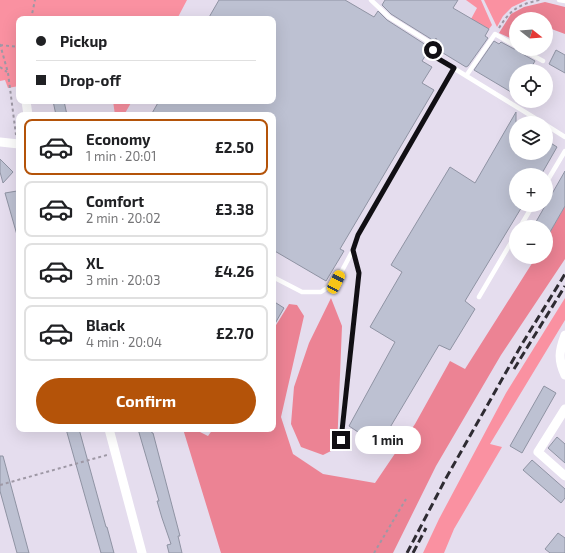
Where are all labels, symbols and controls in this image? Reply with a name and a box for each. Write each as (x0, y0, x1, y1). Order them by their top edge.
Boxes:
north arrow (509, 12, 553, 56)
map controls (509, 12, 553, 264)
text: Pickup (60, 32, 107, 50)
route start (424, 41, 442, 59)
button: locate (509, 64, 553, 108)
text: Drop-off (60, 71, 121, 89)
button: layers (509, 116, 553, 160)
icon: car (38, 129, 74, 165)
text: Economy (86, 130, 151, 148)
text: £2.50 (215, 138, 254, 156)
text: 1 min · 20:01 (86, 148, 156, 164)
button: + (509, 168, 553, 212)
icon: car (38, 191, 74, 227)
text: Comfort (86, 192, 144, 210)
text: £3.38 (215, 200, 254, 218)
text: 2 min · 20:02 (86, 210, 161, 226)
button: − (509, 220, 553, 264)
icon: car (38, 253, 74, 289)
text: XL (86, 254, 104, 272)
text: £4.26 (214, 262, 254, 280)
car (325, 269, 347, 295)
text: 3 min · 20:03 (86, 272, 160, 288)
icon: car (38, 315, 74, 351)
text: Black (86, 316, 125, 334)
text: £2.70 (216, 324, 254, 342)
text: 4 min · 20:04 (86, 334, 162, 350)
button: Confirm (36, 378, 256, 424)
callout: 1 min (355, 426, 421, 454)
route end (332, 431, 350, 449)
text: 1 min (372, 432, 404, 448)

